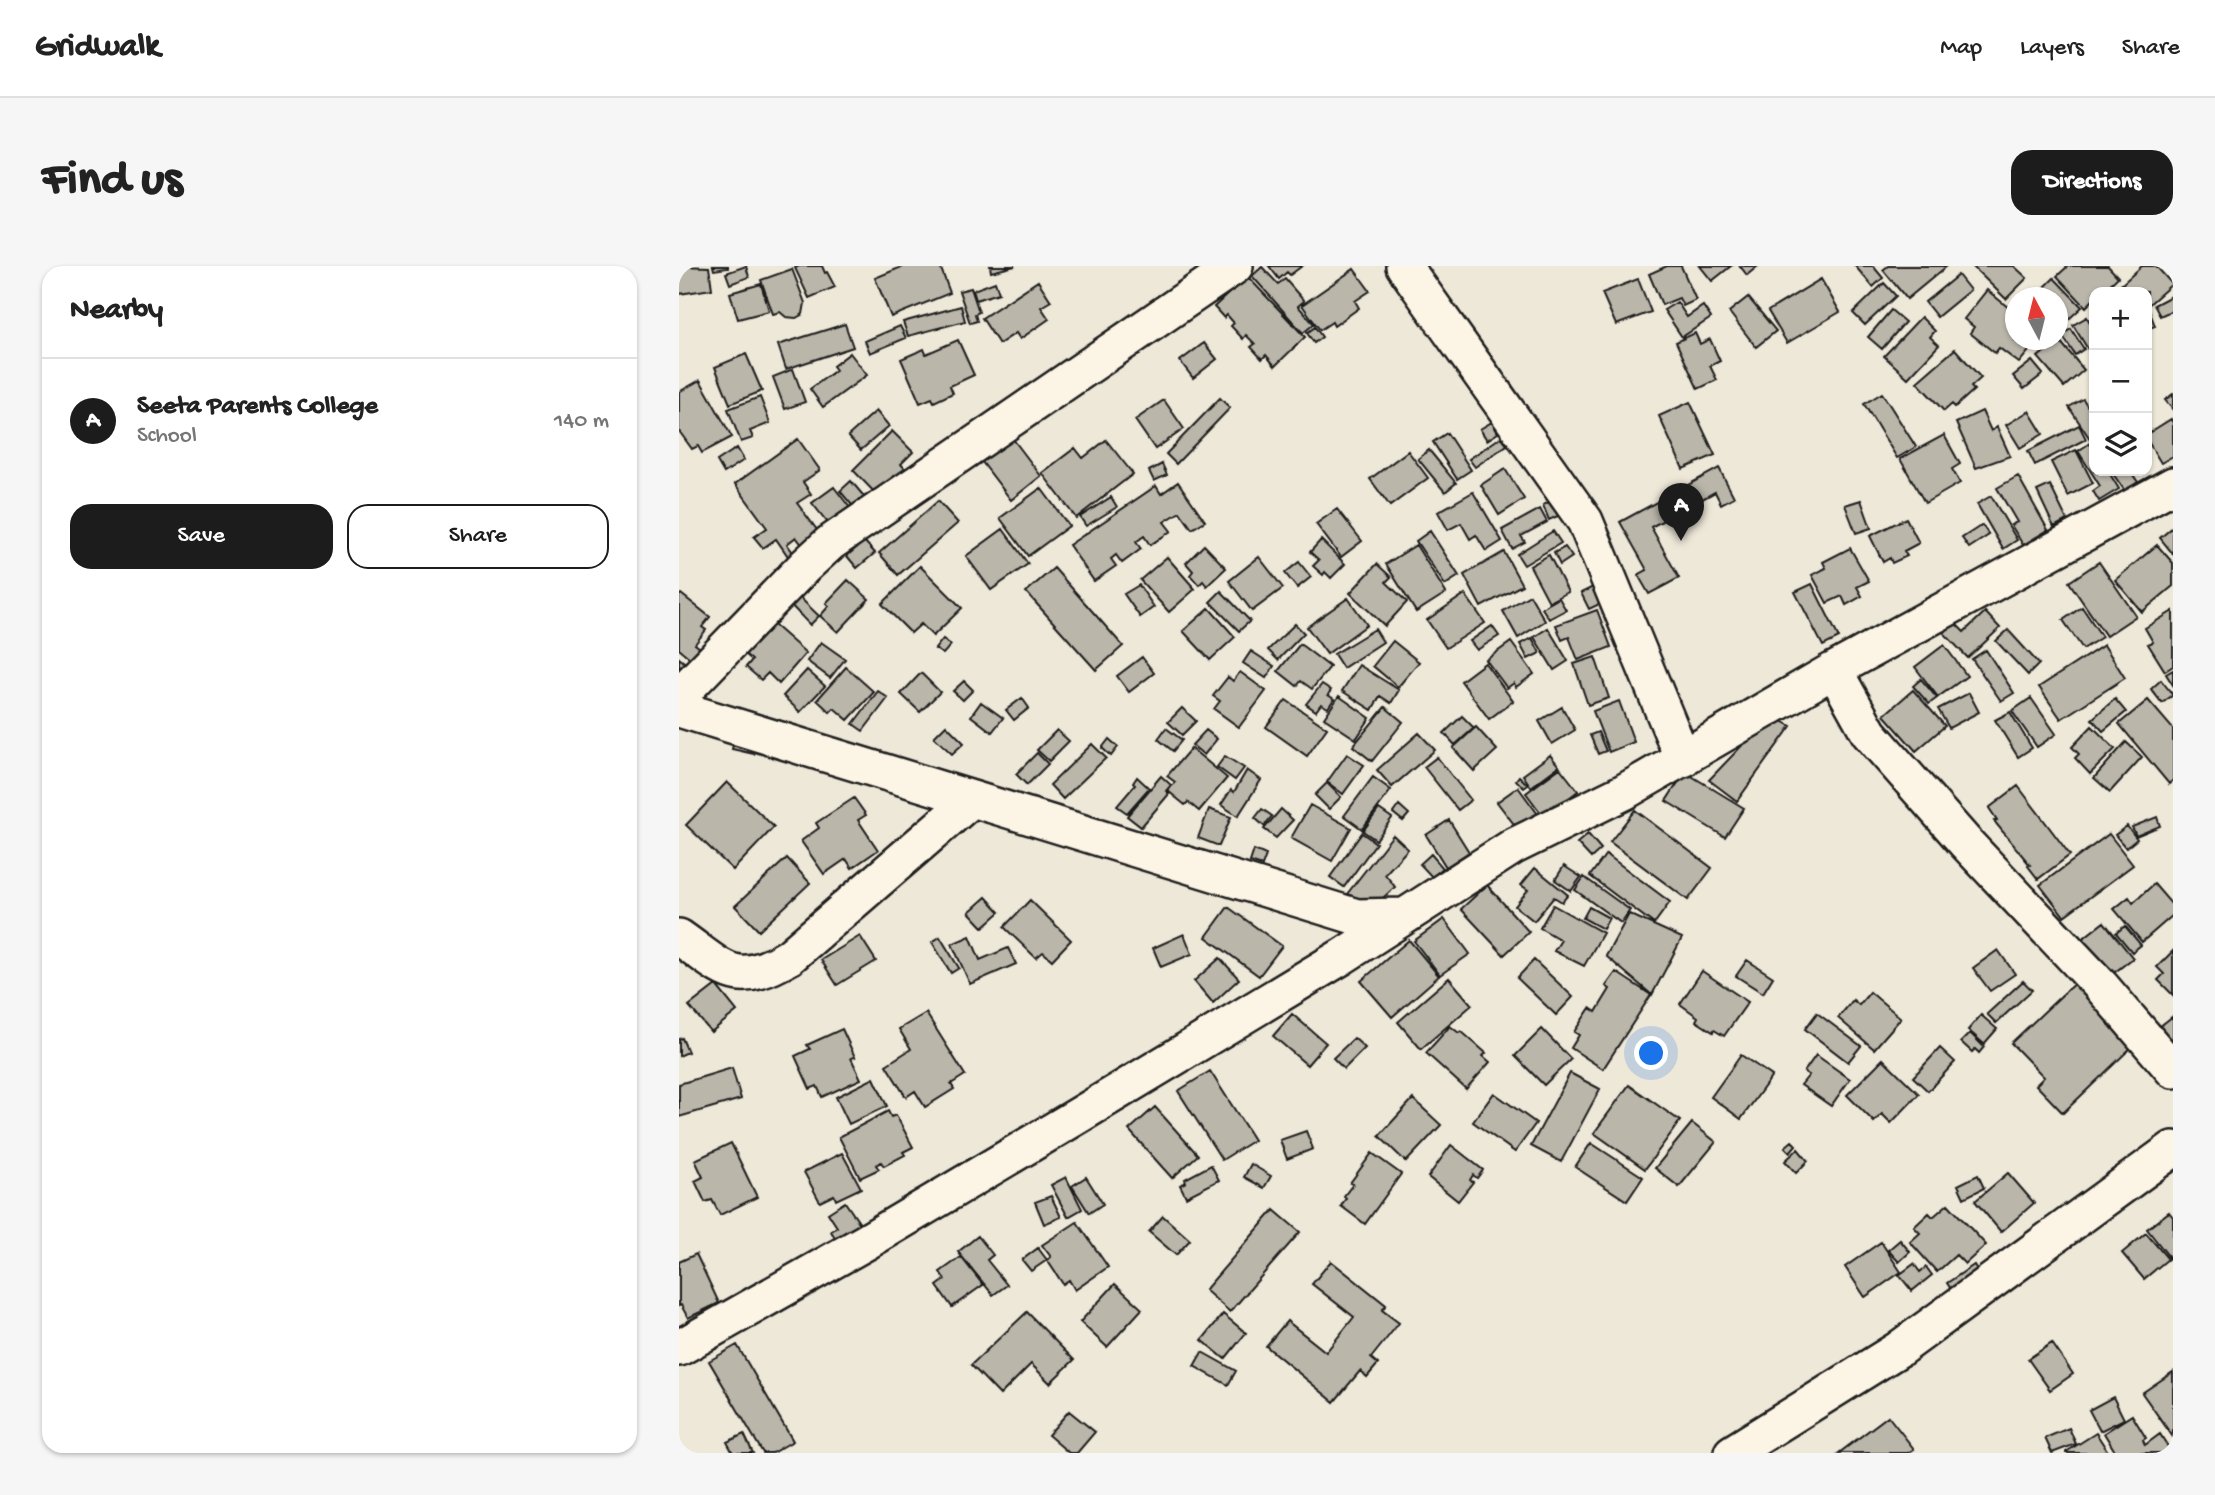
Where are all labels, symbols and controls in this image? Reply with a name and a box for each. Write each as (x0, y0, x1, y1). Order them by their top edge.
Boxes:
text: Gridwalk (35, 29, 160, 67)
text: Map (1940, 34, 1982, 63)
text: Layers (2020, 34, 2084, 63)
text: Share (2122, 34, 2180, 63)
button: Directions (2011, 150, 2173, 215)
text: Find us (42, 153, 182, 211)
north arrow (2005, 287, 2068, 350)
map controls (2089, 287, 2152, 476)
button: + (2089, 287, 2152, 350)
text: Nearby (70, 294, 163, 329)
button: − (2089, 350, 2152, 413)
text: Seeta Parents College (137, 392, 378, 423)
text: A (86, 408, 100, 435)
text: 140 m (554, 408, 609, 435)
button: layers (2089, 413, 2152, 476)
text: School (137, 423, 197, 450)
pin: A (1658, 483, 1704, 541)
button: Save (70, 504, 333, 569)
button: Share (347, 504, 609, 569)
your location (1634, 1036, 1668, 1070)

